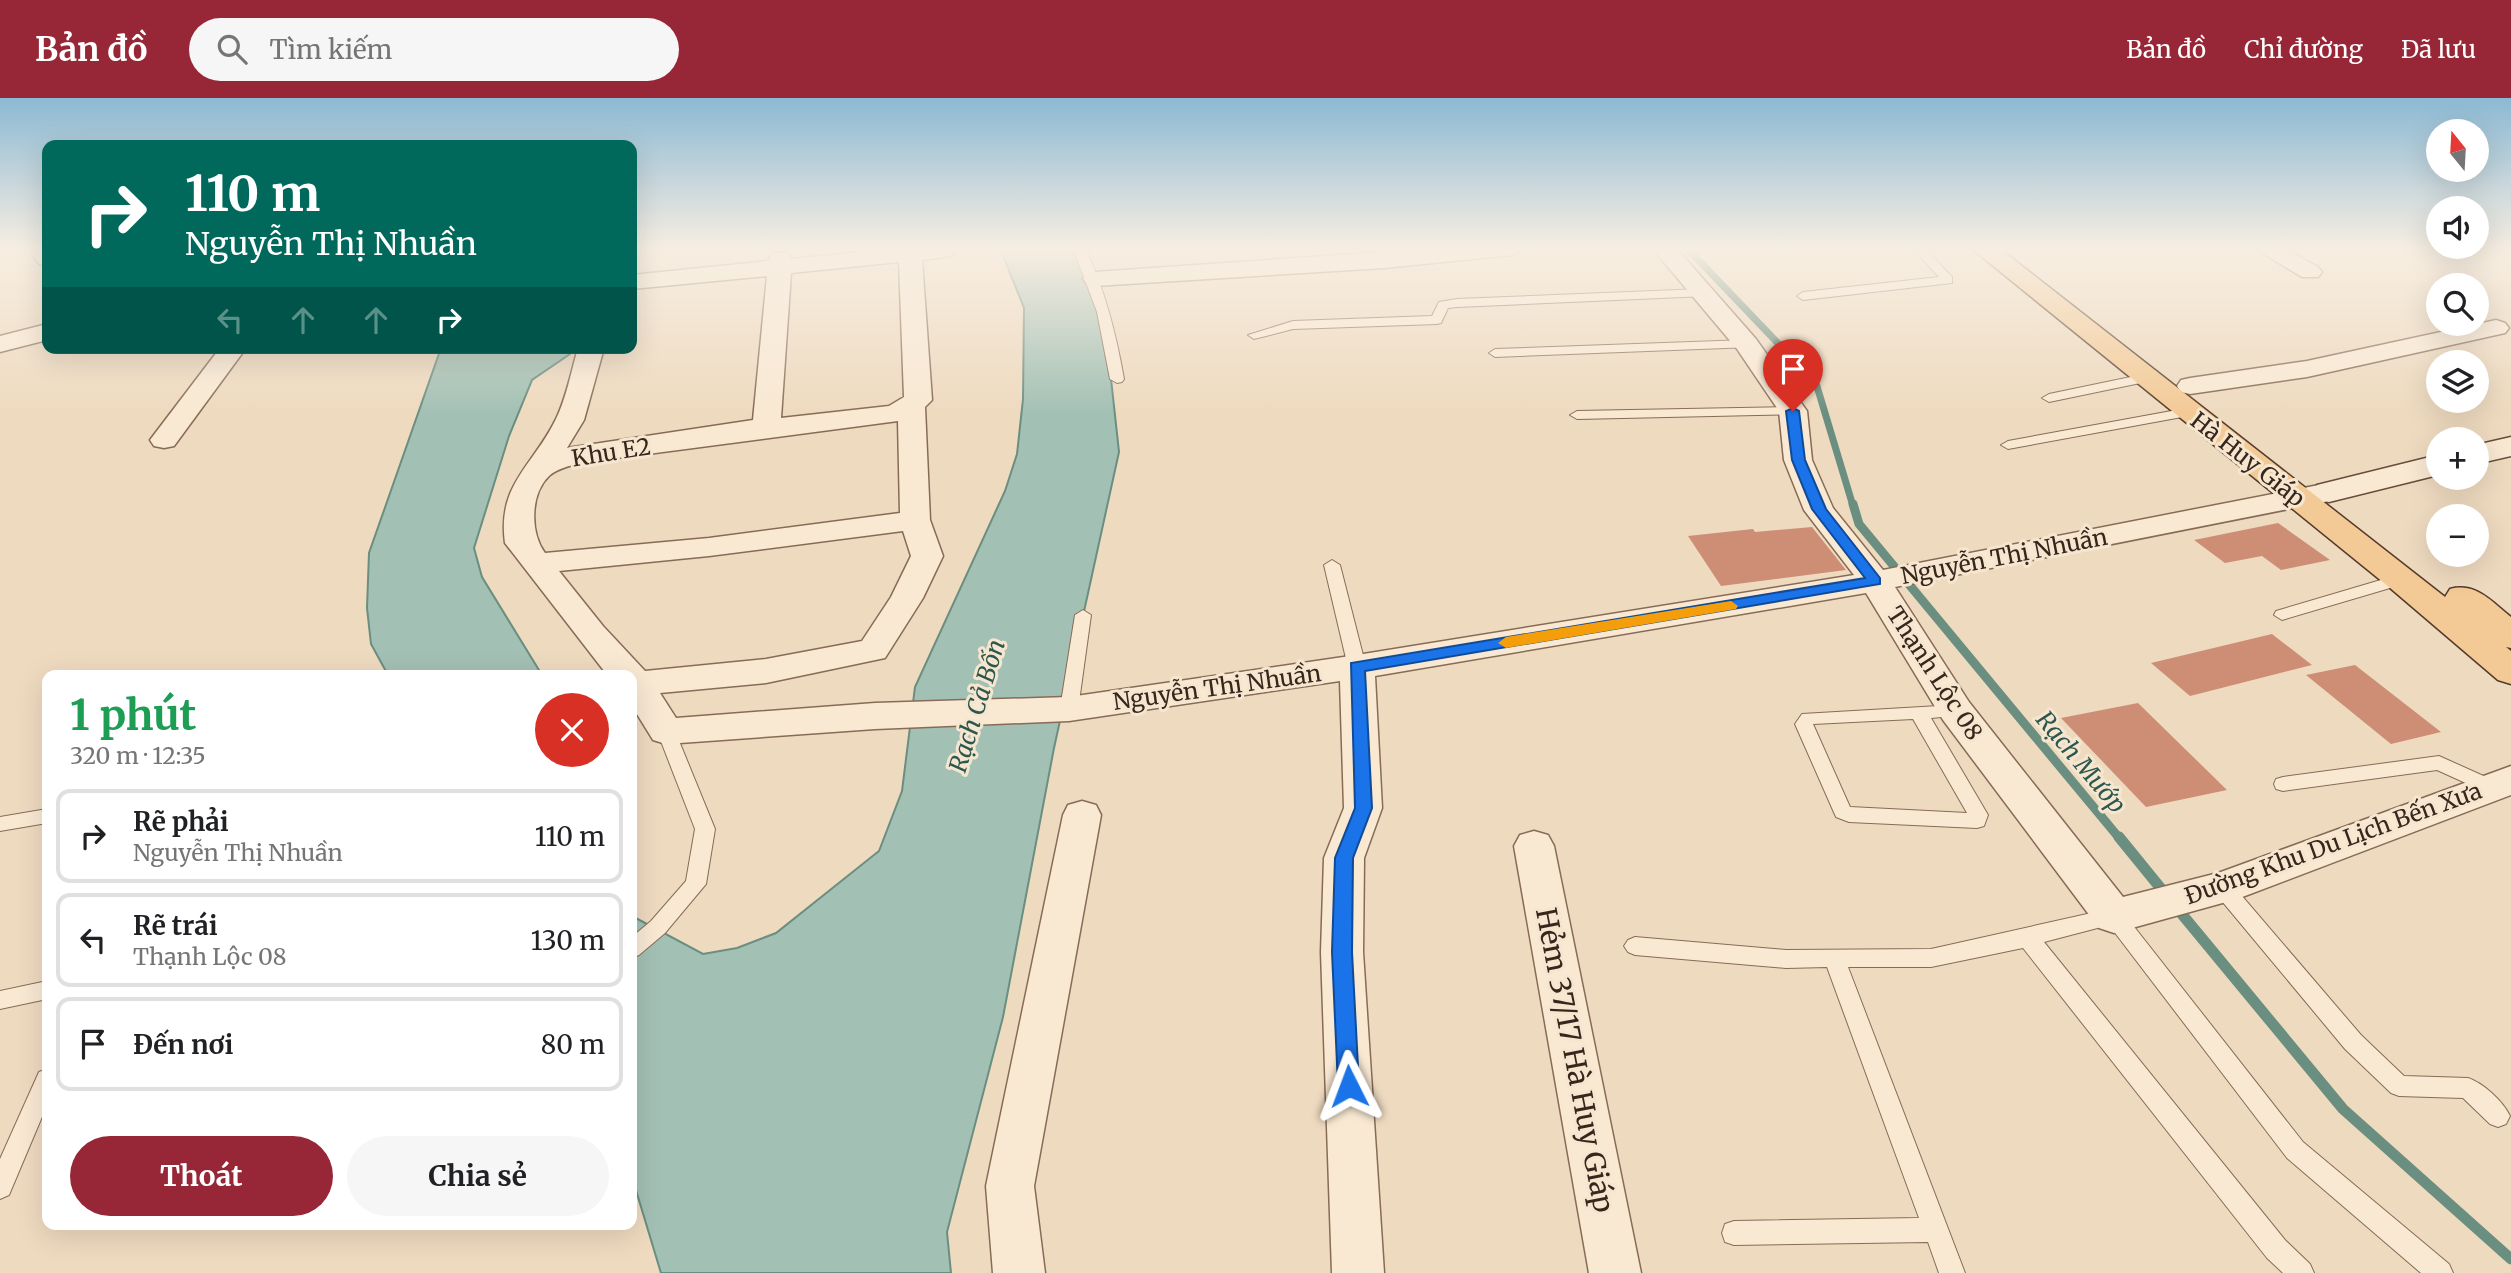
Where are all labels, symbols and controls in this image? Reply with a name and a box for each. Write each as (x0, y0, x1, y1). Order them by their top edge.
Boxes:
search box (189, 18, 679, 81)
text: Bản đồ (35, 29, 147, 70)
icon: search (213, 30, 251, 68)
text: Tìm kiếm (269, 33, 392, 66)
text: Bản đồ (2126, 34, 2206, 65)
text: Chỉ đường (2244, 34, 2363, 65)
text: Đã lưu (2401, 34, 2476, 65)
north arrow (2426, 119, 2488, 182)
map controls (2426, 119, 2489, 567)
text: 110 m (185, 163, 320, 224)
icon: right (70, 168, 161, 259)
button: sound (2426, 196, 2489, 259)
text: Nguyễn Thị Nhuần (185, 224, 477, 264)
button: search (2426, 273, 2489, 336)
icon: left (211, 301, 249, 339)
icon: ahead (284, 301, 322, 339)
icon: ahead (357, 301, 395, 339)
icon: right (430, 301, 468, 339)
pin (1763, 339, 1823, 411)
icon: arrive (1774, 350, 1812, 388)
button: layers (2426, 350, 2489, 413)
street label: Hà Huy Giáp (2185, 405, 2311, 513)
button: + (2426, 427, 2489, 490)
street label: Khu E2 (569, 431, 653, 473)
button: − (2426, 504, 2489, 567)
street label: Nguyễn Thị Nhuần (1898, 522, 2110, 590)
street label: Thạnh Lộc 08 (1881, 601, 1989, 745)
water label: Rạch Cả Bốn (942, 636, 1012, 776)
street label: Nguyễn Thị Nhuần (1111, 658, 1323, 716)
text: 1 phút (70, 689, 196, 741)
button: close (535, 693, 609, 767)
water label: Rạch Mướp (2029, 705, 2133, 819)
text: 320 m · 12:35 (70, 741, 206, 770)
street label: Đường Khu Du Lịch Bến Xưa (2181, 776, 2485, 910)
text: Rẽ phải (133, 805, 229, 838)
icon: right (74, 817, 112, 855)
text: 110 m (535, 820, 605, 853)
text: Nguyễn Thị Nhuần (133, 838, 343, 867)
street label: Hẻm 37/17 Hà Huy Giáp (1528, 905, 1622, 1215)
text: Rẽ trái (133, 909, 218, 942)
icon: left (74, 921, 112, 959)
text: 130 m (531, 924, 605, 957)
text: Thạnh Lộc 08 (133, 942, 286, 971)
icon: arrive (74, 1025, 112, 1063)
text: Đến nơi (133, 1028, 233, 1061)
text: 80 m (541, 1028, 605, 1061)
position arrow (1312, 1049, 1386, 1123)
button: Thoát (70, 1136, 333, 1216)
button: Chia sẻ (347, 1136, 609, 1216)

